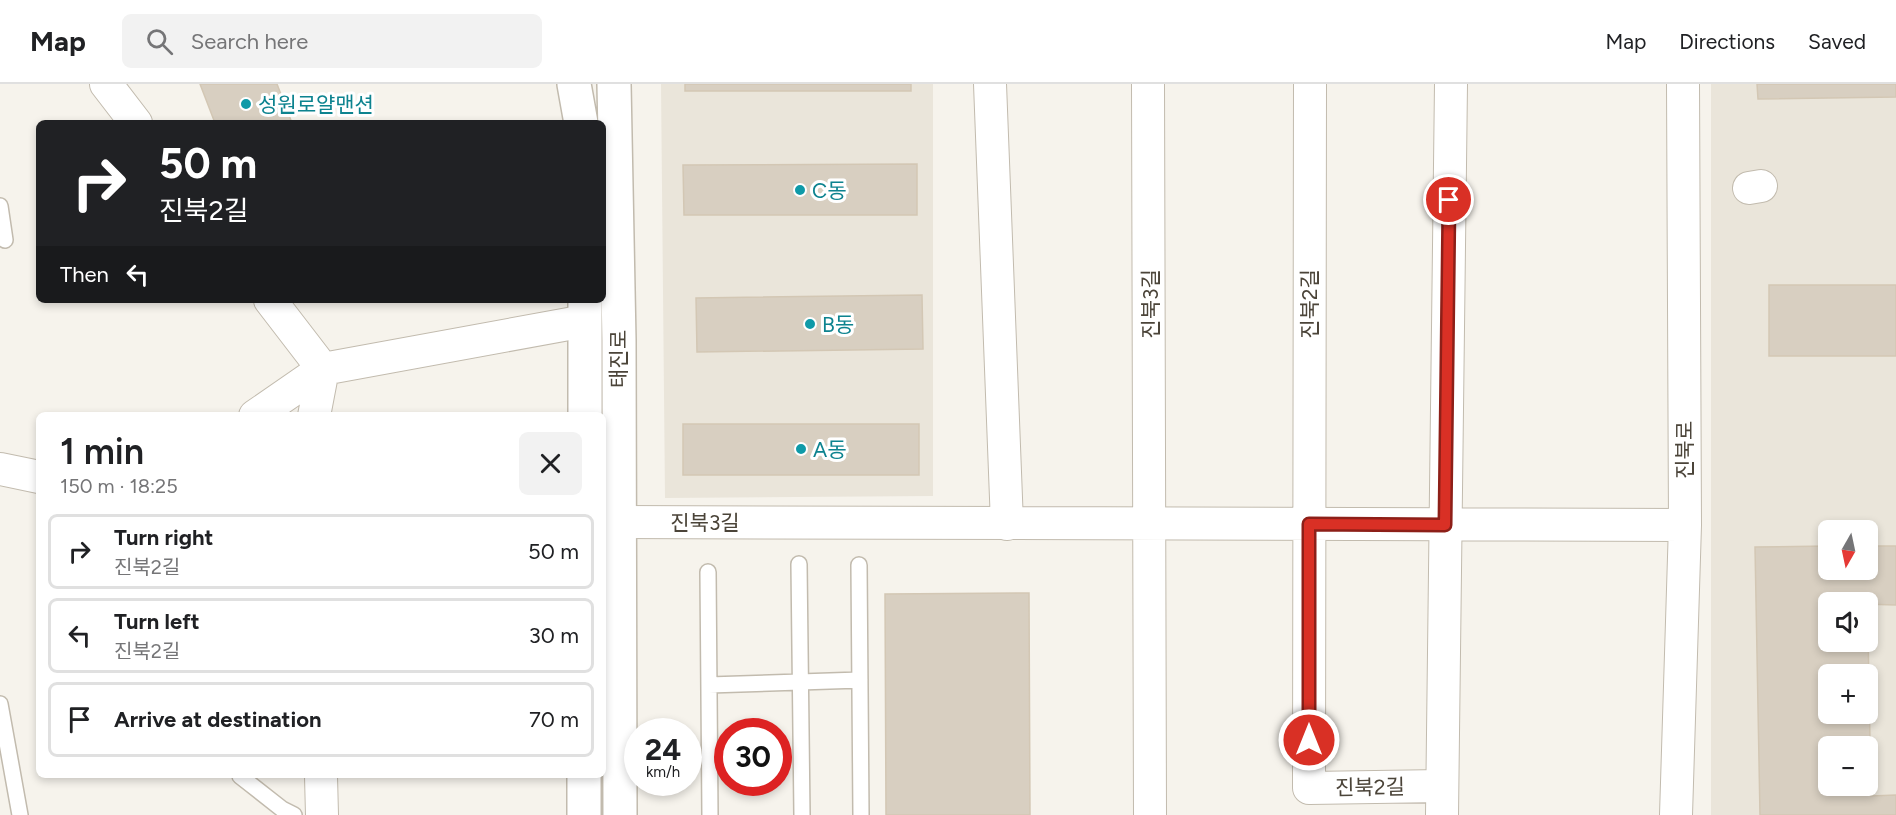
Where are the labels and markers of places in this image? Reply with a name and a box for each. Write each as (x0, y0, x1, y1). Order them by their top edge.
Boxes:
place label: 성원로얄맨션 (258, 92, 374, 117)
marker: 성원로얄맨션 (239, 97, 253, 111)
pin (1423, 174, 1474, 225)
place label: C동 (812, 178, 846, 203)
marker: C동 (793, 183, 807, 197)
place label: B동 (822, 312, 854, 337)
marker: B동 (803, 317, 817, 331)
place label: A동 (813, 437, 847, 462)
marker: A동 (794, 442, 808, 456)

